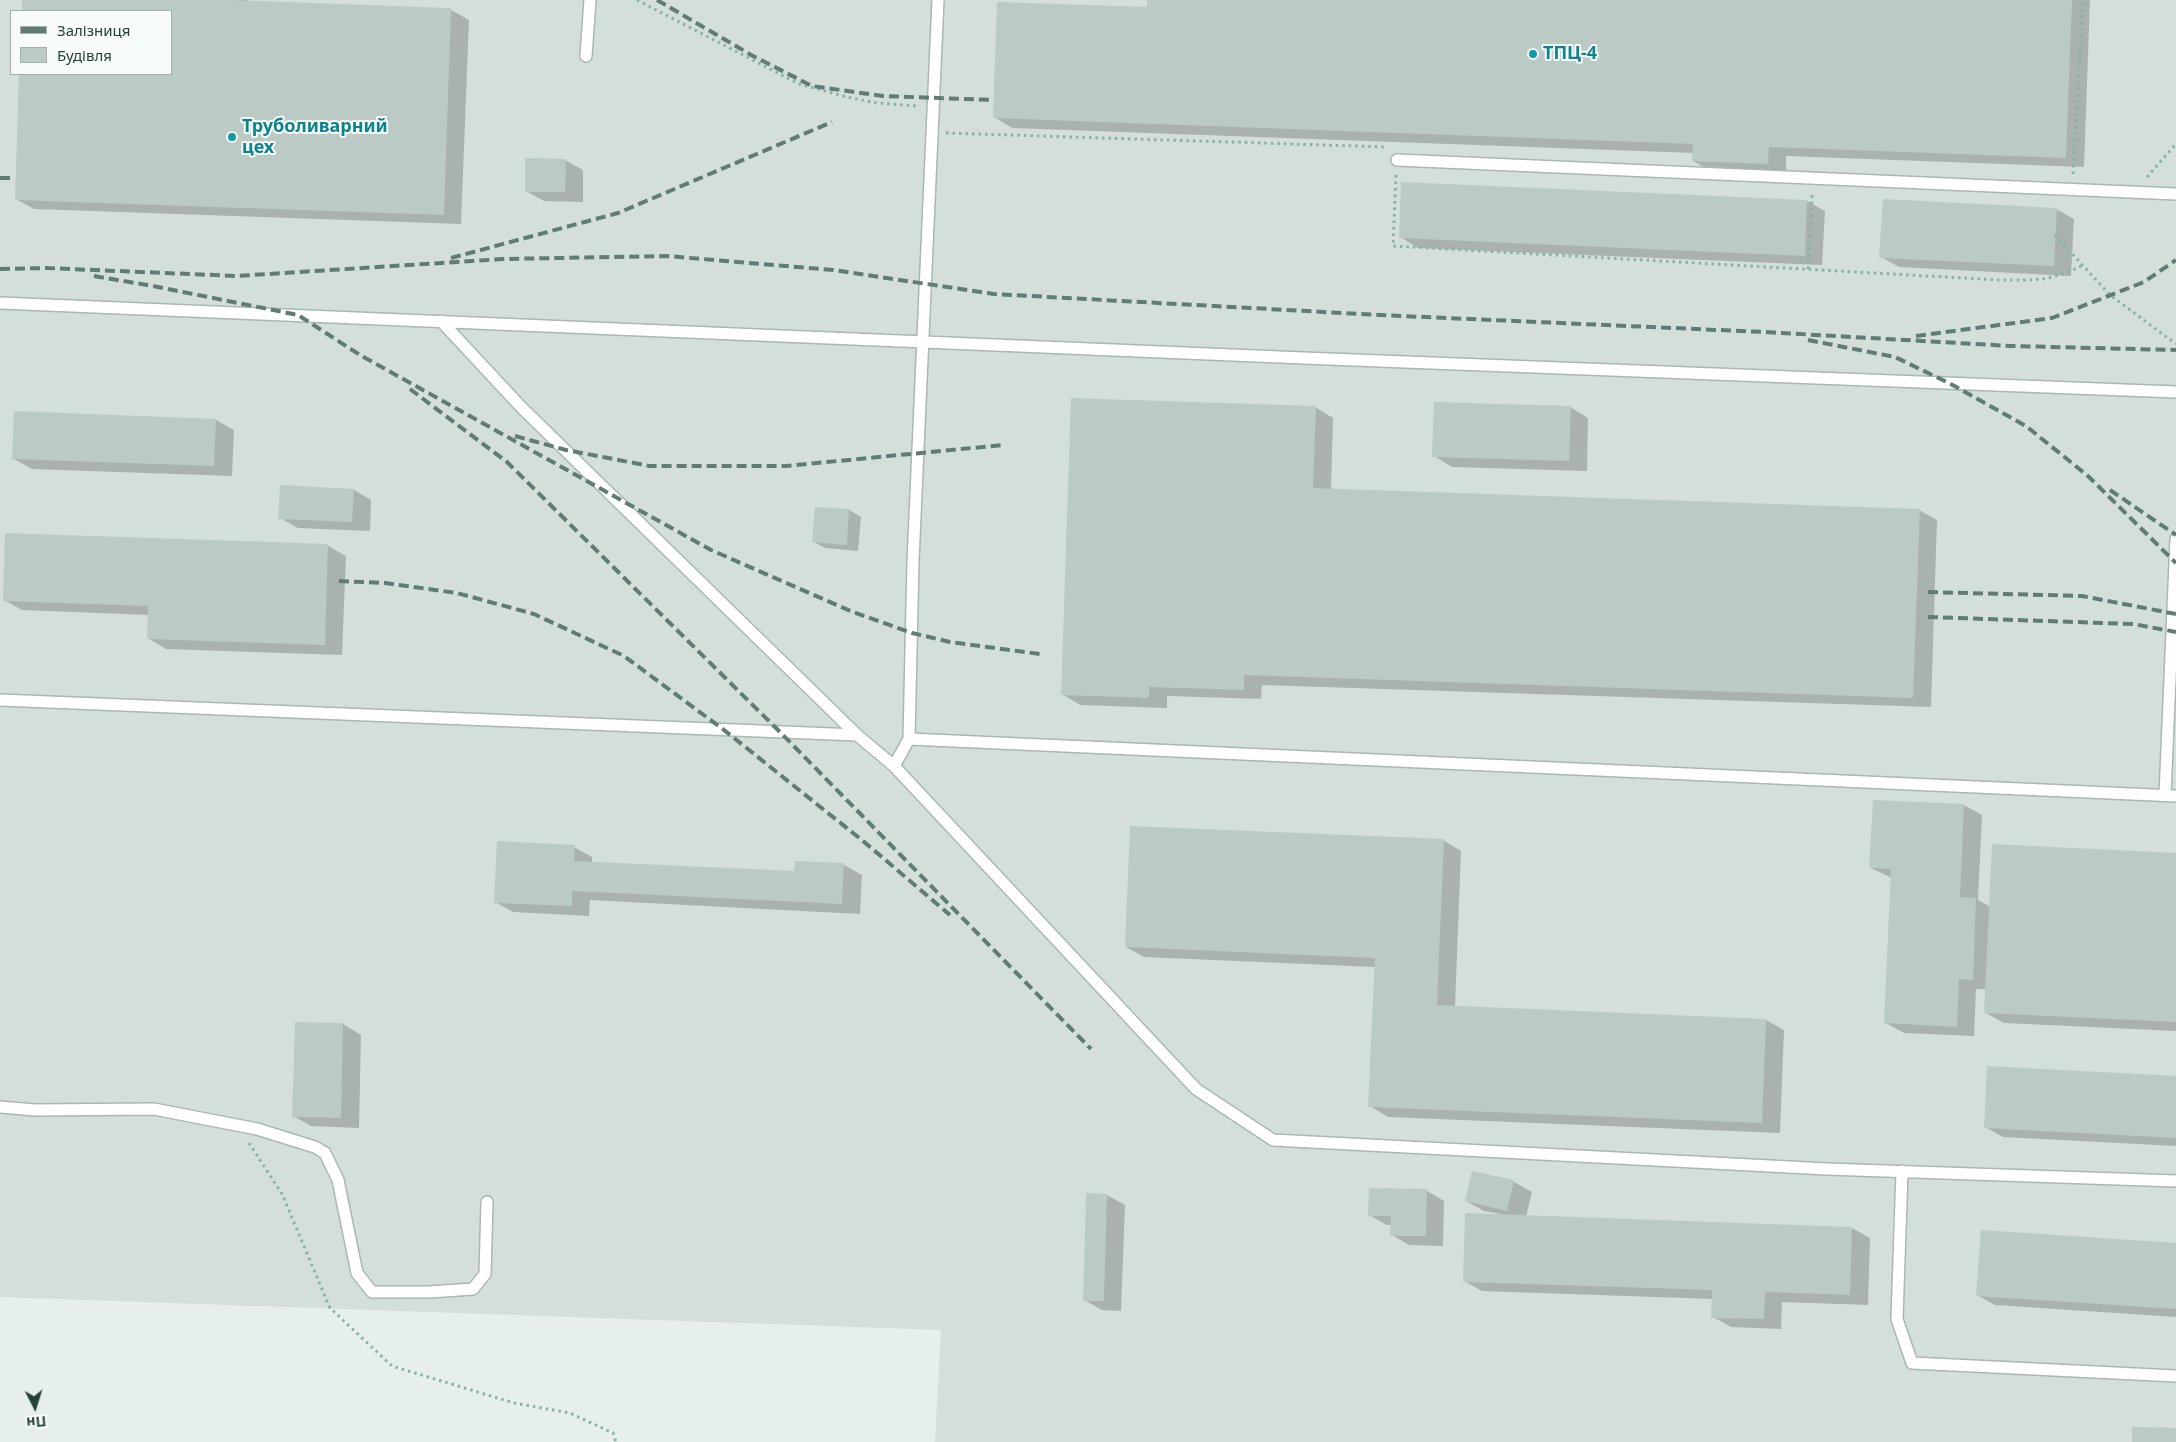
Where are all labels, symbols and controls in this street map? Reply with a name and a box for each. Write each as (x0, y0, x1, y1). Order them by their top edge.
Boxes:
legend (10, 10, 172, 75)
text: Залізниця (57, 20, 130, 40)
place label: ТПЦ-4 (1543, 43, 1597, 65)
text: Будівля (57, 45, 112, 65)
marker: ТПЦ-4 (1527, 48, 1539, 60)
place label: Труболиварний цех (242, 116, 388, 158)
marker: Труболиварний цех (226, 131, 238, 143)
north arrow (10, 1382, 60, 1432)
text: Пн (26, 1412, 47, 1433)

